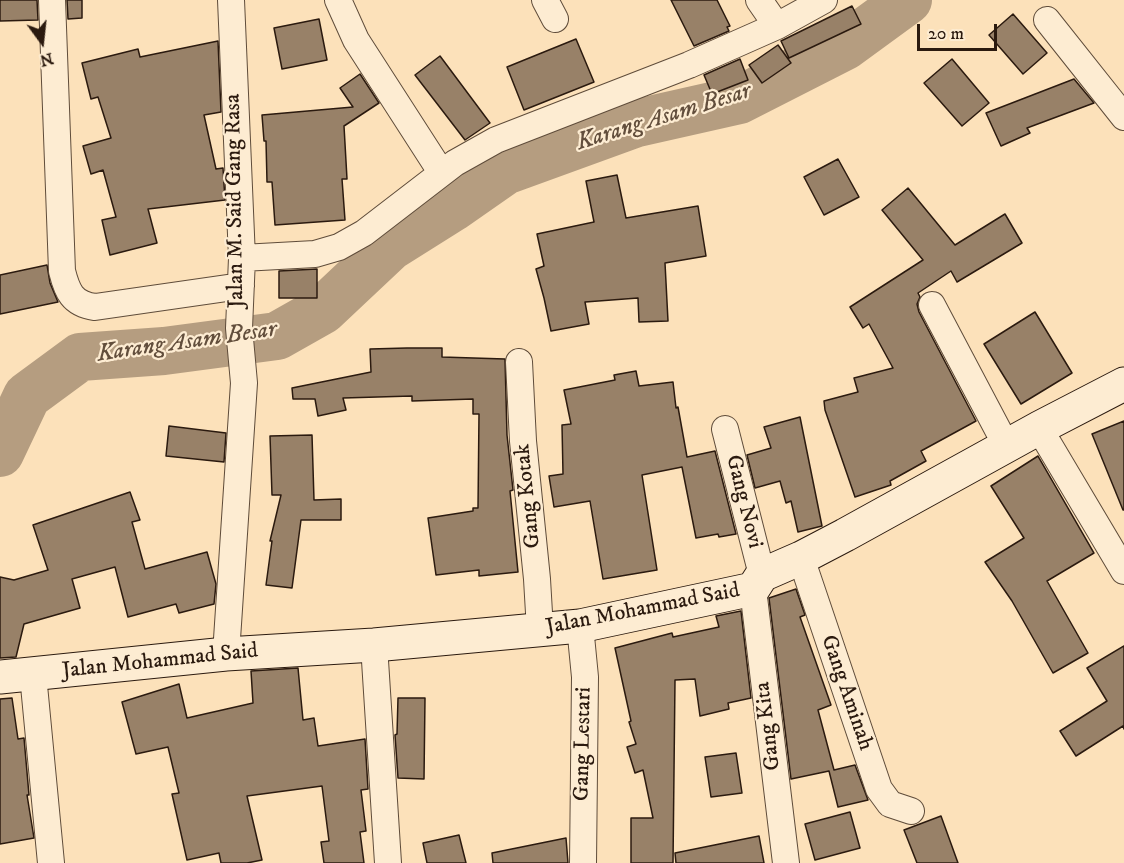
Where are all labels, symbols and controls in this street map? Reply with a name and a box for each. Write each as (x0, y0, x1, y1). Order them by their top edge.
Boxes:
north arrow (12, 12, 72, 72)
scale bar (920, 12, 1000, 50)
text: 20 m (928, 23, 964, 45)
text: N (38, 48, 56, 71)
water label: Karang Asam Besar (573, 78, 755, 158)
street label: Jalan M. Said Gang Rasa (221, 94, 251, 308)
water label: Karang Asam Besar (95, 316, 279, 370)
street label: Gang Kotak (510, 442, 548, 550)
street label: Gang Novi (719, 453, 767, 551)
street label: Jalan Mohammad Said (544, 578, 742, 642)
street label: Gang Aminah (814, 632, 878, 754)
street label: Jalan Mohammad Said (61, 639, 259, 685)
street label: Gang Kita (750, 680, 788, 772)
street label: Gang Lestari (570, 687, 598, 801)

